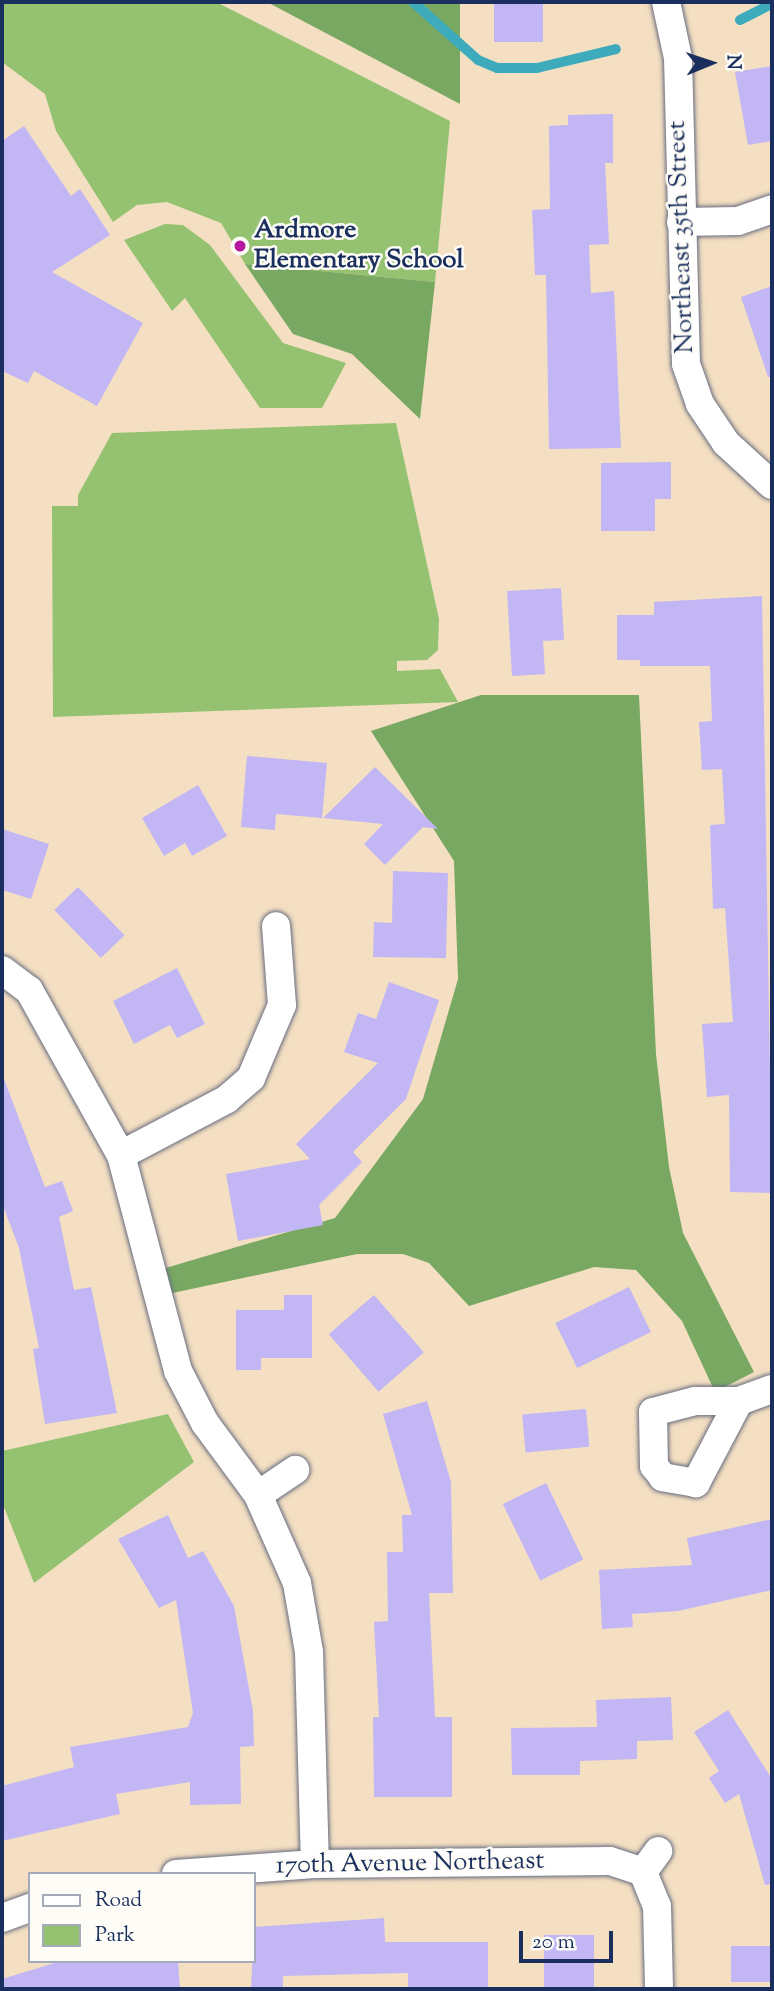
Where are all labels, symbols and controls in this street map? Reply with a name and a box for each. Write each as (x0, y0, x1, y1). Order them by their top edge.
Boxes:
north arrow (676, 28, 746, 98)
text: N (719, 54, 746, 70)
street label: Northeast 35th Street (662, 120, 702, 354)
place label: Ardmore Elementary School (254, 215, 464, 276)
marker: Ardmore Elementary School (232, 238, 248, 254)
street label: 170th Avenue Northeast (275, 1846, 545, 1882)
legend (28, 1872, 256, 1963)
text: Road (95, 1886, 142, 1916)
scale bar (522, 1918, 616, 1962)
text: Park (95, 1921, 135, 1951)
text: 20 m (532, 1928, 575, 1958)

